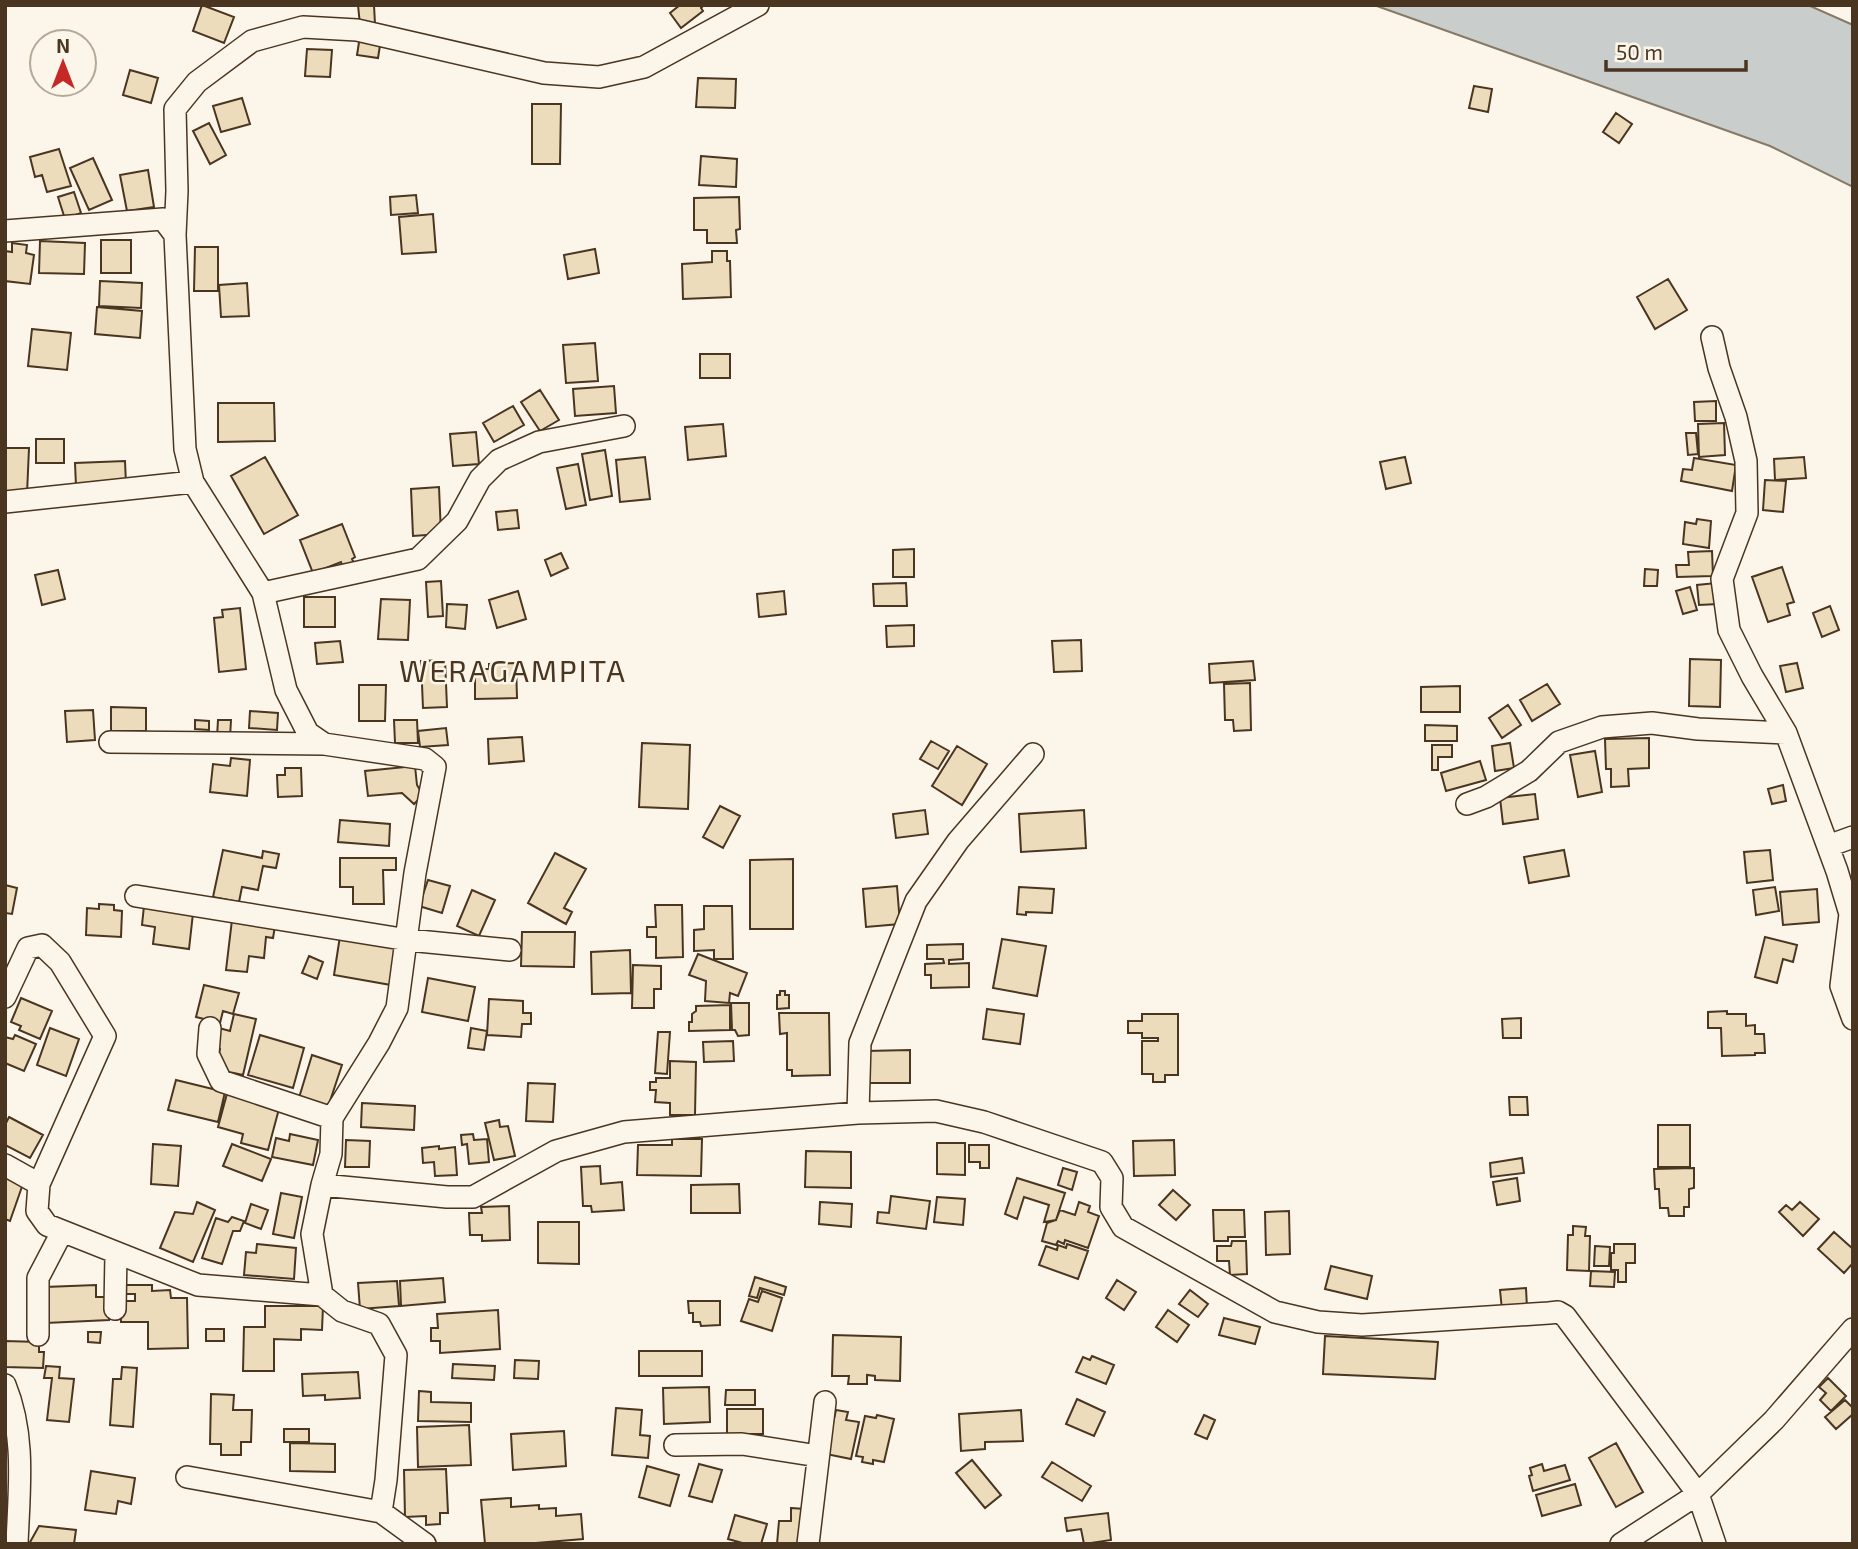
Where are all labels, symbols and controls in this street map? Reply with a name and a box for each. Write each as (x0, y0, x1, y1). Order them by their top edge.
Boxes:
north arrow (28, 28, 98, 98)
scale bar (1606, 28, 1746, 72)
text: N (56, 34, 70, 57)
text: 50 m (1616, 39, 1663, 64)
district label: WERAGAMPITA (399, 652, 627, 688)

